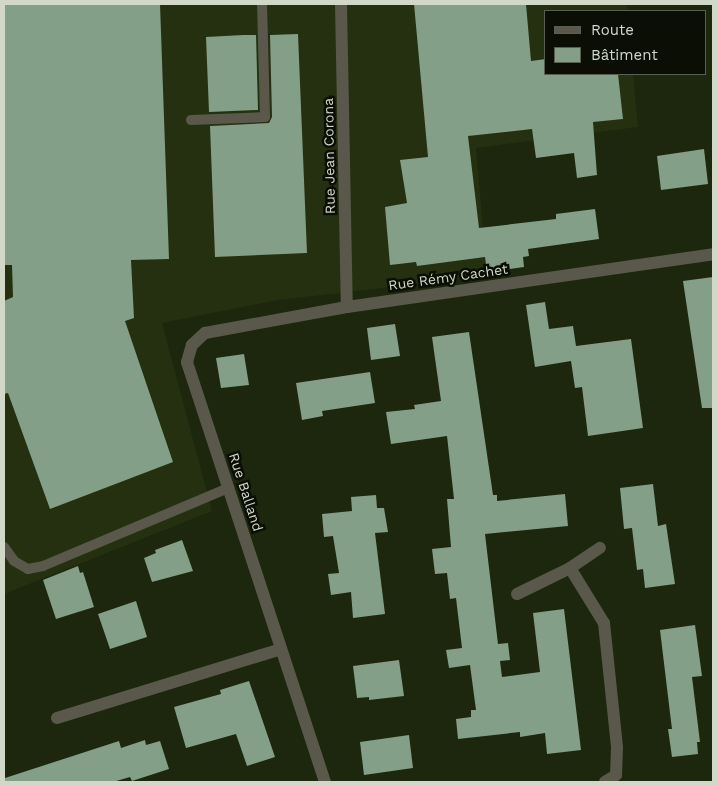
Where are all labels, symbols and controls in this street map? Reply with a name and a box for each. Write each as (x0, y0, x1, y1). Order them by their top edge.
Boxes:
legend (544, 10, 707, 75)
text: Route (591, 21, 634, 39)
text: Bâtiment (591, 46, 658, 64)
street label: Rue Jean Corona (320, 98, 338, 214)
street label: Rue Rémy Cachet (387, 260, 509, 294)
street label: Rue Balland (225, 451, 267, 533)

